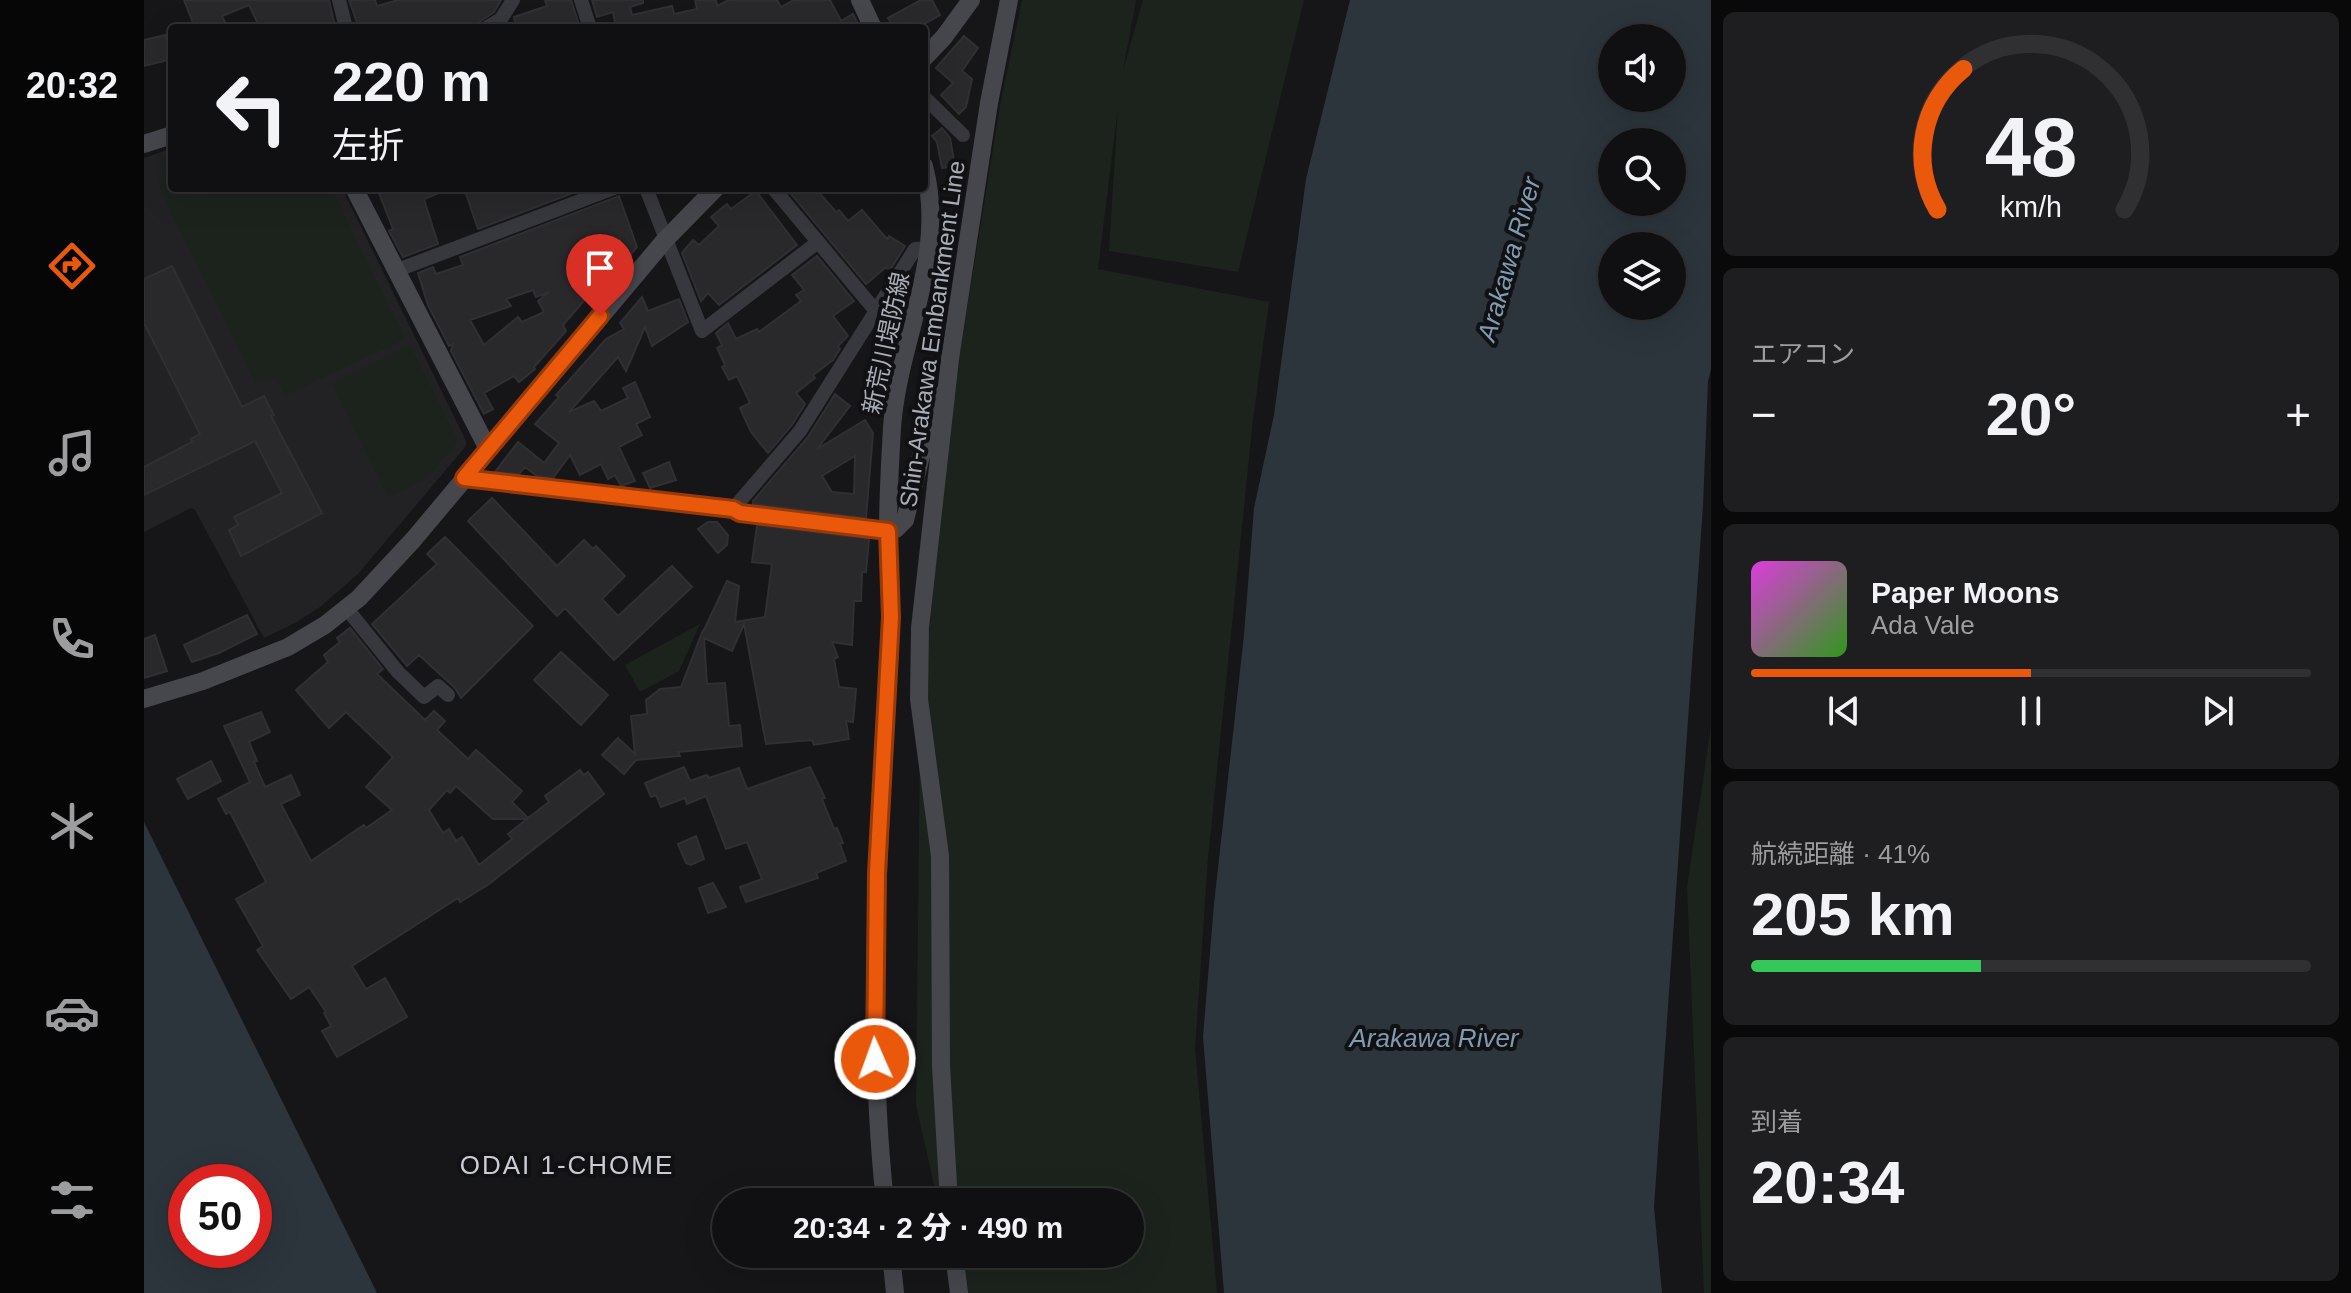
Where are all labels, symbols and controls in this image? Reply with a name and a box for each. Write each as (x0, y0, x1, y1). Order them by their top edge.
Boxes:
map controls (1598, 24, 1686, 320)
button: sound (1598, 24, 1686, 112)
text: 220 m (332, 50, 491, 113)
icon: left (200, 56, 304, 160)
text: 20:32 (26, 65, 118, 106)
text: 48 (1985, 101, 2077, 194)
text: 左折 (332, 125, 404, 166)
button: search (1598, 128, 1686, 216)
street label: Shin-Arakawa Embankment Line (894, 159, 970, 509)
water label: Arakawa River (1471, 172, 1547, 346)
text: km/h (2000, 191, 2062, 223)
button: layers (1598, 232, 1686, 320)
pin (566, 234, 634, 316)
icon: directions (44, 238, 100, 294)
icon: arrive (578, 246, 622, 290)
street label: 新荒川堤防線 (858, 270, 914, 416)
text: エアコン (1751, 339, 1855, 369)
text: 20° (1986, 381, 2076, 448)
text: − (1751, 390, 1777, 439)
text: + (2285, 390, 2311, 439)
icon: music (44, 425, 100, 481)
text: Paper Moons (1871, 576, 2059, 609)
text: Ada Vale (1871, 610, 1975, 640)
icon: phone (44, 611, 100, 667)
icon: previous (1822, 689, 1866, 733)
icon: pause (2009, 689, 2053, 733)
icon: next (2196, 689, 2240, 733)
icon: climate (44, 798, 100, 854)
text: 航続距離 · 41% (1751, 839, 1930, 869)
text: 205 km (1751, 881, 1955, 948)
icon: car (44, 985, 100, 1041)
position arrow (833, 1017, 917, 1101)
water label: Arakawa River (1347, 1023, 1520, 1053)
text: 到着 (1751, 1107, 1803, 1137)
text: 20:34 (1751, 1149, 1904, 1216)
district label: ODAI 1-CHOME (460, 1150, 674, 1180)
speed limit sign: 50 (168, 1164, 272, 1268)
icon: filters (44, 1172, 100, 1228)
text: 20:34 · 2 分 · 490 m (793, 1211, 1063, 1244)

